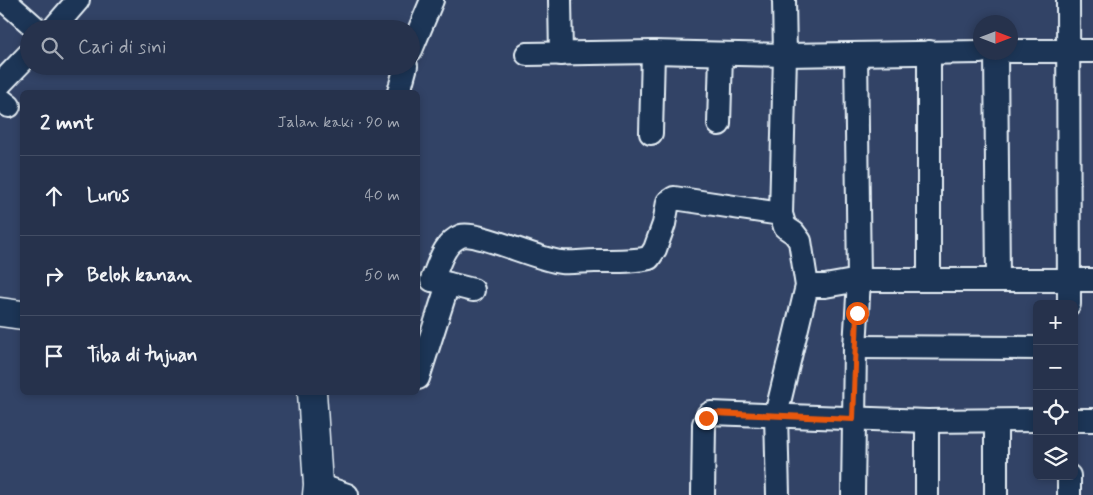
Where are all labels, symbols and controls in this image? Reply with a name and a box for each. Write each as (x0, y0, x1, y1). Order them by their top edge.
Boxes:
north arrow (973, 15, 1018, 60)
search box (20, 20, 420, 75)
icon: search (38, 34, 66, 62)
text: Cari di sini (78, 35, 166, 60)
text: 2 mnt (40, 109, 94, 137)
text: Jalan kaki · 90 m (277, 112, 400, 133)
icon: ahead (40, 182, 68, 210)
text: Lurus (87, 183, 129, 208)
text: 40 m (364, 185, 400, 206)
icon: right (40, 262, 68, 290)
text: Belok kanan (87, 263, 192, 288)
text: 50 m (364, 265, 400, 286)
map controls (1033, 300, 1078, 480)
button: + (1033, 300, 1078, 345)
route start (846, 302, 869, 325)
icon: arrive (40, 342, 68, 370)
text: Tiba di tujuan (87, 343, 198, 368)
button: − (1033, 345, 1078, 390)
button: locate (1033, 390, 1078, 435)
route end (695, 407, 718, 430)
button: layers (1033, 435, 1078, 480)

